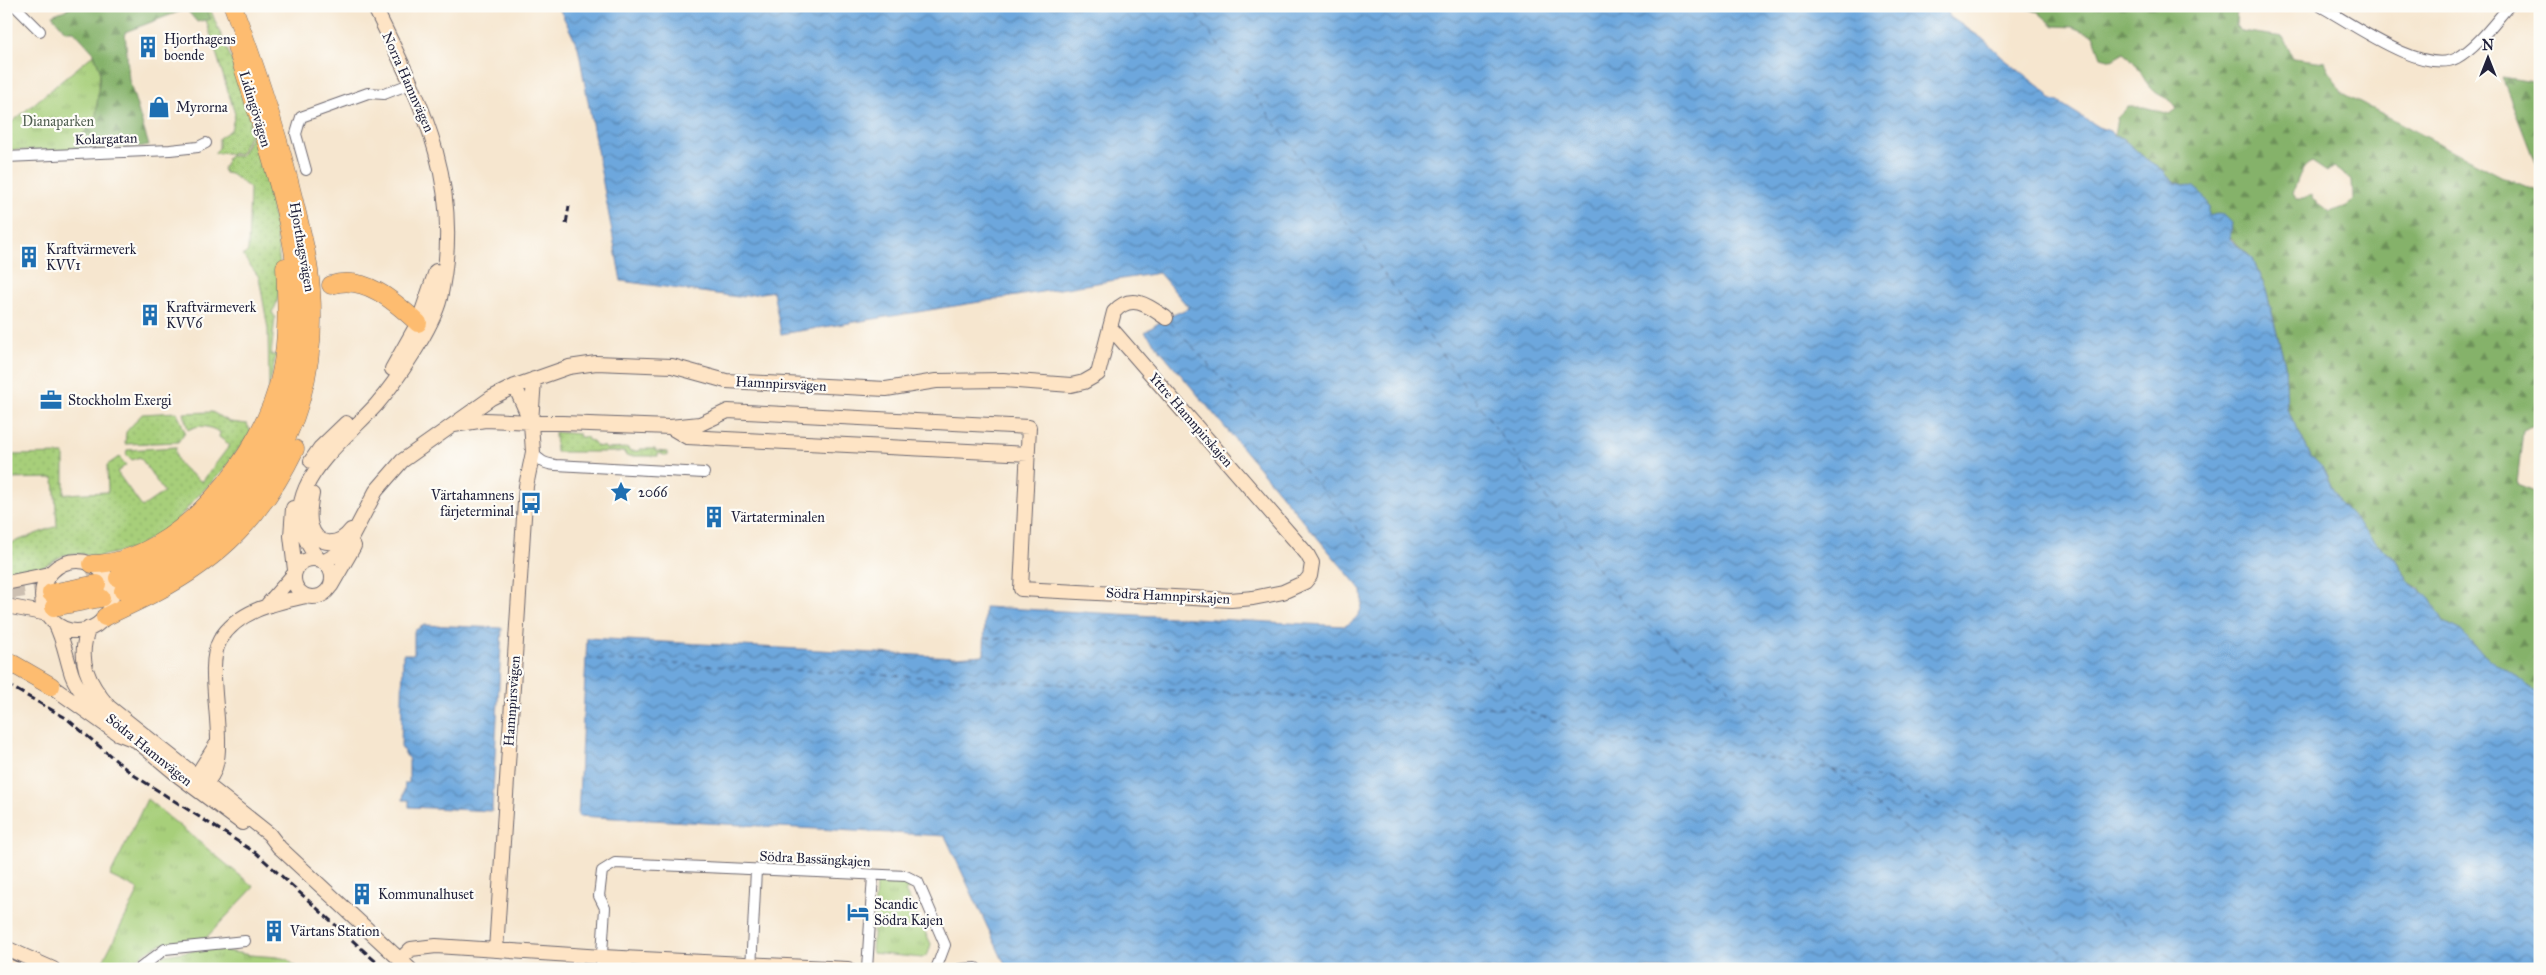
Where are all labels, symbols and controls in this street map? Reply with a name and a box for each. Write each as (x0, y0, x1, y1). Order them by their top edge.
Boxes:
street label: Norra Hamnvägen (378, 29, 438, 135)
place label: Hjorthagens boende (164, 31, 236, 64)
north arrow (2464, 32, 2514, 82)
building icon: Hjorthagens boende (135, 34, 161, 60)
text: N (2482, 37, 2494, 54)
street label: Lidingövägen (235, 69, 275, 150)
shop icon: Myrorna (146, 94, 172, 120)
place label: Myrorna (176, 99, 228, 116)
park label: Dianaparken (22, 113, 94, 130)
street label: Kolargatan (74, 129, 138, 149)
street label: Hjorthagsvägen (286, 201, 318, 294)
place label: Kraftvärmeverk KVV1 (46, 241, 137, 274)
building icon: Kraftvärmeverk KVV1 (16, 244, 42, 270)
place label: Kraftvärmeverk KVV6 (166, 299, 257, 332)
building icon: Kraftvärmeverk KVV6 (137, 302, 163, 328)
street label: Yttre Hamnpirskajen (1145, 369, 1237, 471)
street label: Hamnpirsvägen (735, 373, 827, 395)
office icon: Stockholm Exergi (38, 387, 64, 413)
place label: Stockholm Exergi (68, 392, 172, 409)
place icon: 2066 (608, 479, 634, 505)
place label: 2066 (638, 484, 668, 501)
place label: Värtahamnens färjeterminal (430, 487, 514, 520)
bus stop icon: Värtahamnens färjeterminal (518, 490, 544, 516)
building icon: Värtaterminalen (701, 504, 727, 530)
place label: Värtaterminalen (730, 509, 825, 526)
street label: Södra Hamnpirskajen (1106, 584, 1231, 608)
street label: Hamnpirsvägen (500, 655, 524, 747)
street label: Södra Hamnvägen (102, 710, 196, 790)
street label: Södra Bassängkajen (759, 848, 871, 870)
building icon: Kommunalhuset (349, 881, 375, 907)
place label: Kommunalhuset (378, 886, 474, 903)
place label: Scandic Södra Kajen (874, 896, 944, 929)
hotel icon: Scandic Södra Kajen (845, 899, 871, 925)
building icon: Värtans Station (261, 918, 287, 944)
place label: Värtans Station (289, 923, 380, 940)

